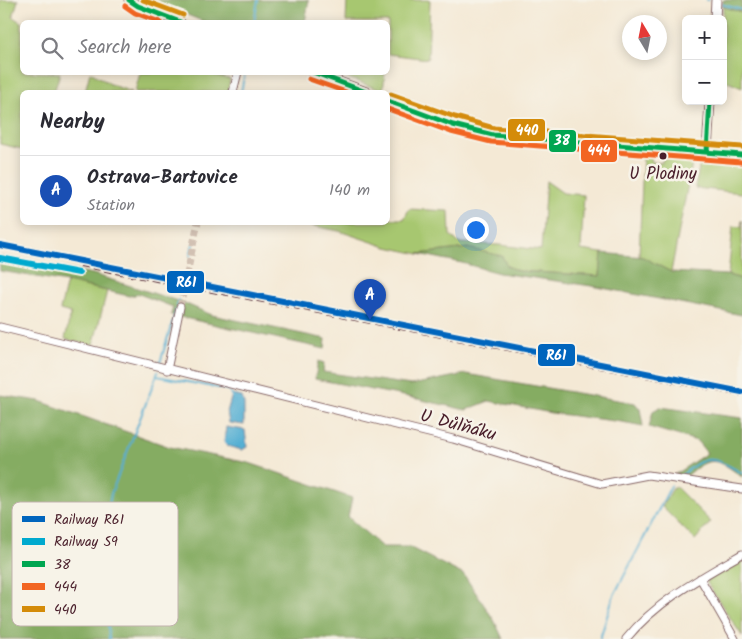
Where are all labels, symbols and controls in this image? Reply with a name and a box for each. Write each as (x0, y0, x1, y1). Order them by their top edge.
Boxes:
north arrow (622, 15, 667, 60)
map controls (682, 15, 727, 105)
button: + (682, 15, 727, 60)
search box (20, 20, 390, 75)
text: Search here (78, 33, 172, 63)
icon: search (38, 34, 66, 62)
button: − (682, 60, 727, 105)
text: Nearby (40, 106, 105, 139)
line badge: 440 (507, 118, 546, 142)
text: 440 (516, 120, 539, 142)
line badge: 38 (548, 129, 577, 153)
text: 38 (553, 130, 571, 152)
line badge: 444 (580, 139, 618, 163)
text: 444 (588, 140, 611, 162)
marker: U Plodiny (658, 151, 668, 161)
place label: U Plodiny (629, 161, 698, 188)
text: Ostrava-Bartovice (87, 163, 238, 193)
text: A (51, 178, 61, 203)
text: 140 m (329, 178, 370, 203)
text: Station (87, 193, 135, 218)
your location (463, 217, 489, 243)
line badge: R61 (166, 270, 205, 294)
text: R61 (176, 272, 197, 294)
pin: A (354, 279, 386, 320)
line badge: R61 (537, 343, 576, 367)
text: R61 (546, 345, 567, 367)
street label: U Důlňáku (417, 402, 500, 450)
legend (12, 502, 178, 626)
text: Railway R61 (54, 509, 124, 531)
text: Railway S9 (54, 531, 118, 553)
text: 38 (54, 554, 71, 576)
text: 444 (54, 576, 77, 598)
text: 440 (54, 599, 76, 621)

